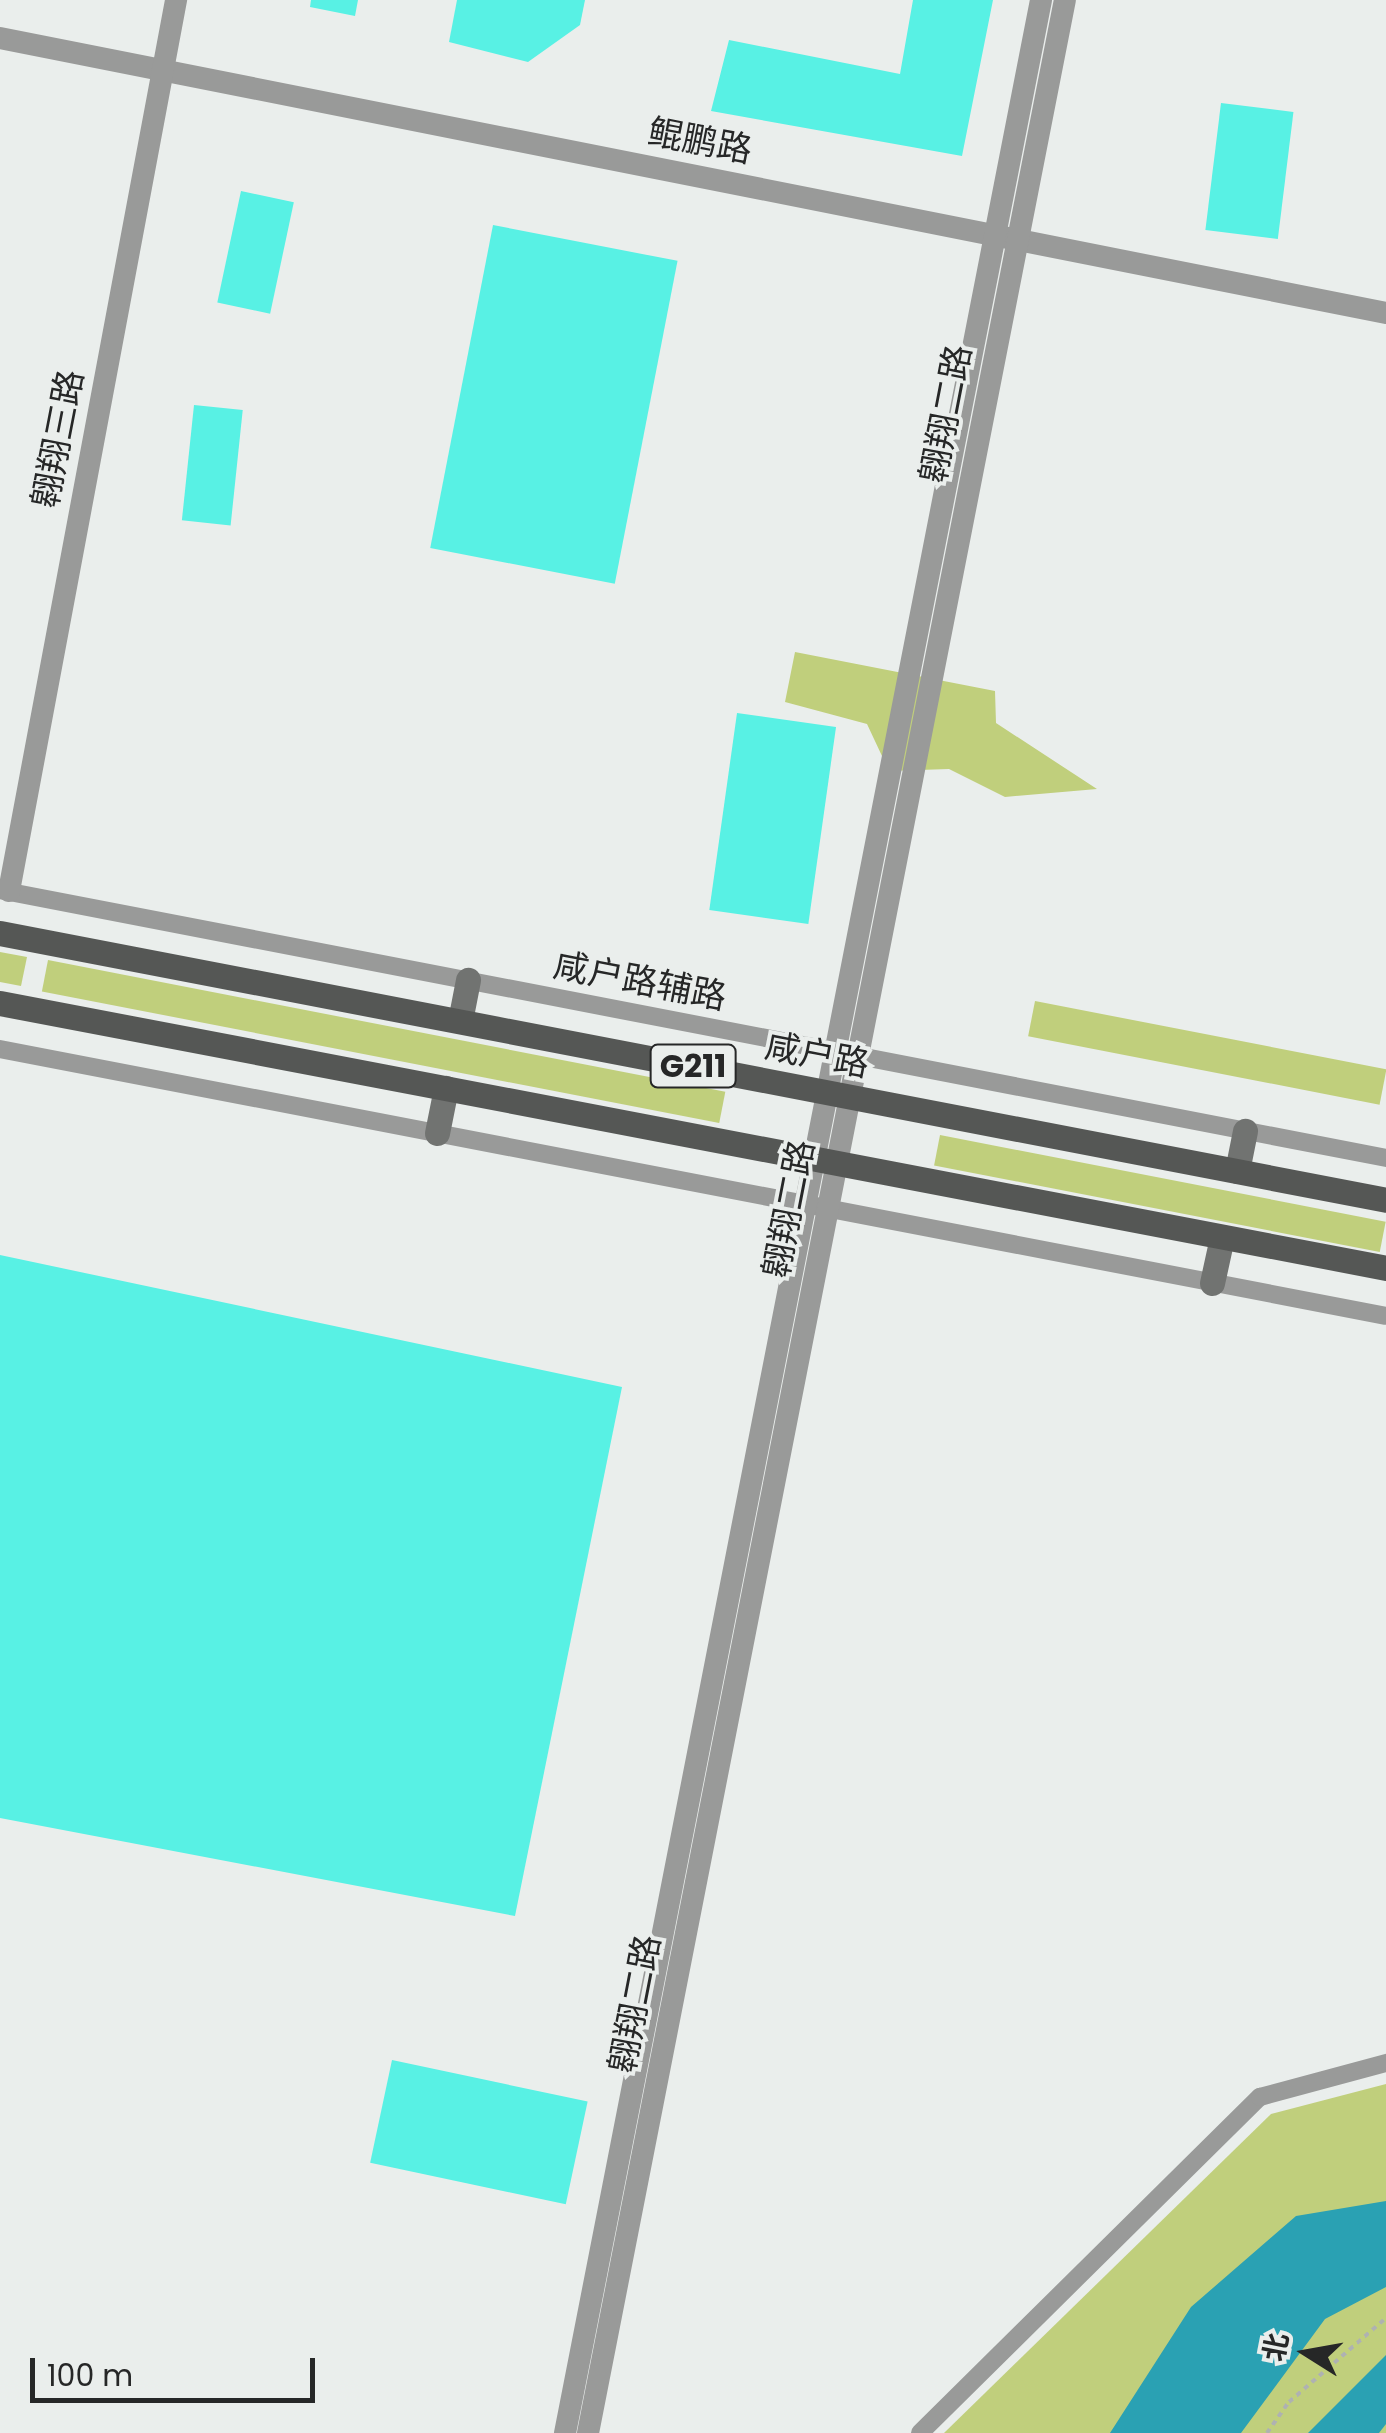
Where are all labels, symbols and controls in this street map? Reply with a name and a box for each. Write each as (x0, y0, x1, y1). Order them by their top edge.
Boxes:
street label: 鲲鹏路 (644, 110, 756, 172)
street label: 翱翔二路 (912, 341, 980, 487)
street label: 翱翔三路 (24, 366, 92, 512)
street label: 咸户路辅路 (550, 944, 730, 1018)
street label: 咸户路 (761, 1024, 873, 1086)
road number: G211 (648, 1039, 738, 1093)
street label: 翱翔二路 (755, 1136, 823, 1282)
street label: 翱翔二路 (601, 1931, 669, 2077)
north arrow (1256, 2303, 1356, 2403)
text: 北 (1254, 2330, 1298, 2365)
scale bar (35, 2338, 320, 2400)
text: 100 m (47, 2354, 133, 2397)

